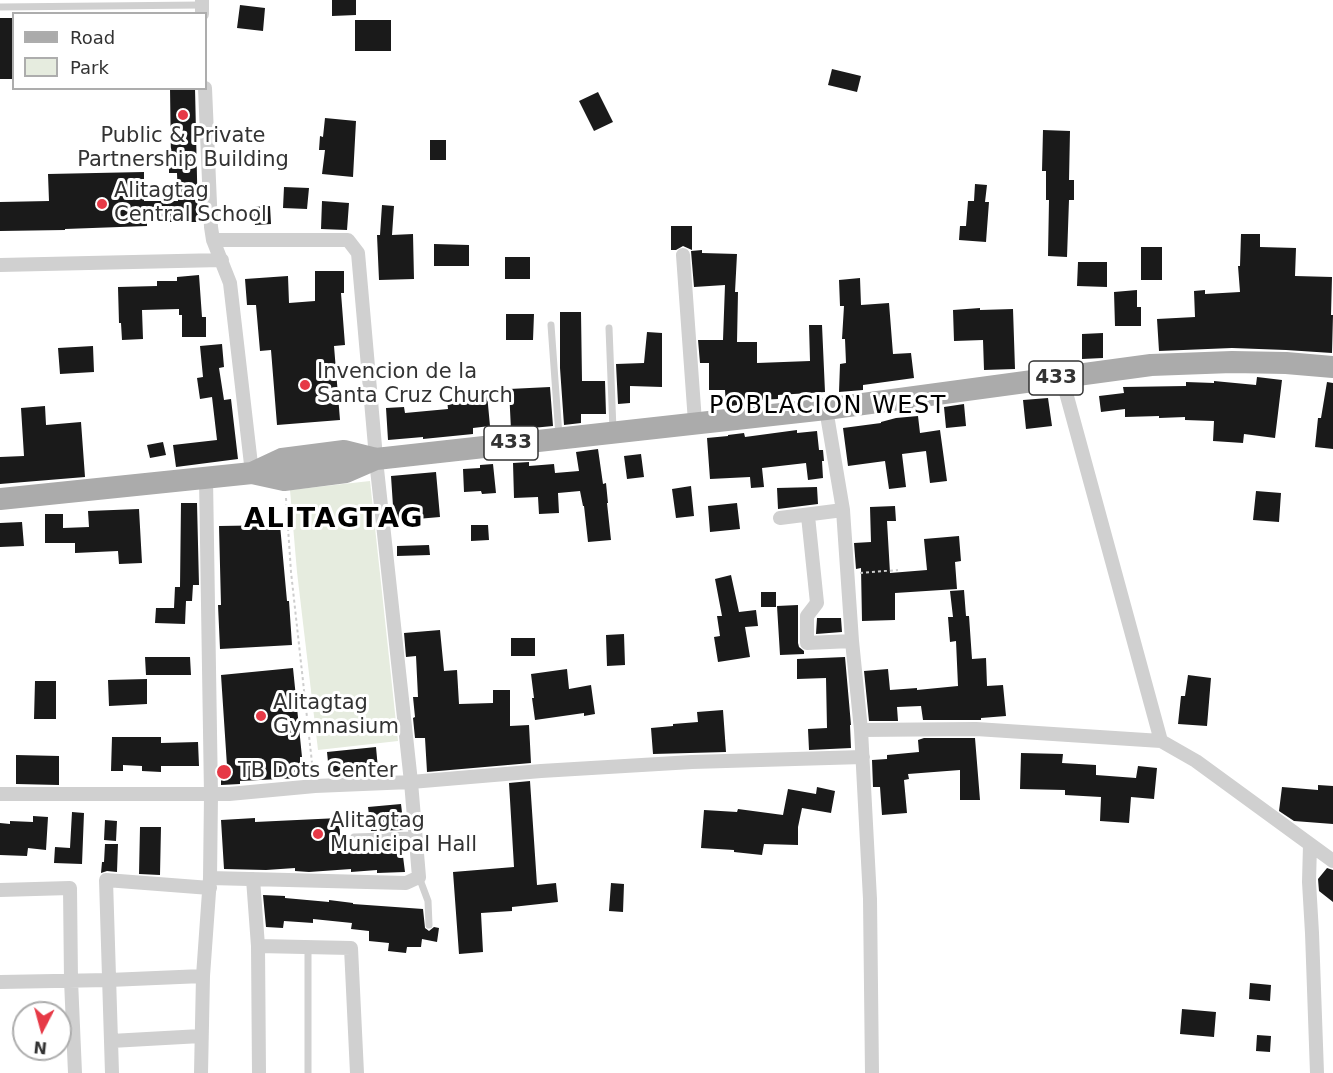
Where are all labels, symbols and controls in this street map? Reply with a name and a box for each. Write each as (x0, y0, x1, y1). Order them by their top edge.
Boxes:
legend (12, 12, 207, 90)
text: Road (70, 27, 115, 48)
text: Park (70, 57, 109, 78)
marker: Public & Private Partnership Building (176, 108, 190, 122)
place label: Public & Private Partnership Building (77, 124, 289, 174)
place label: Alitagtag Central School (114, 179, 267, 229)
marker: Alitagtag Central School (95, 197, 109, 211)
place label: Invencion de la Santa Cruz Church (317, 360, 513, 410)
road number: 433 (1029, 361, 1083, 395)
marker: Invencion de la Santa Cruz Church (298, 378, 312, 392)
district label: POBLACION WEST (709, 393, 947, 421)
road number: 433 (484, 426, 538, 460)
district label: ALITAGTAG (244, 504, 424, 536)
place label: Alitagtag Gymnasium (273, 691, 399, 741)
marker: Alitagtag Gymnasium (254, 709, 268, 723)
place label: TB Dots Center (238, 759, 397, 785)
marker: TB Dots Center (215, 763, 233, 781)
place label: Alitagtag Municipal Hall (330, 809, 477, 859)
marker: Alitagtag Municipal Hall (311, 827, 325, 841)
north arrow (12, 1001, 72, 1061)
text: N (33, 1037, 48, 1058)

